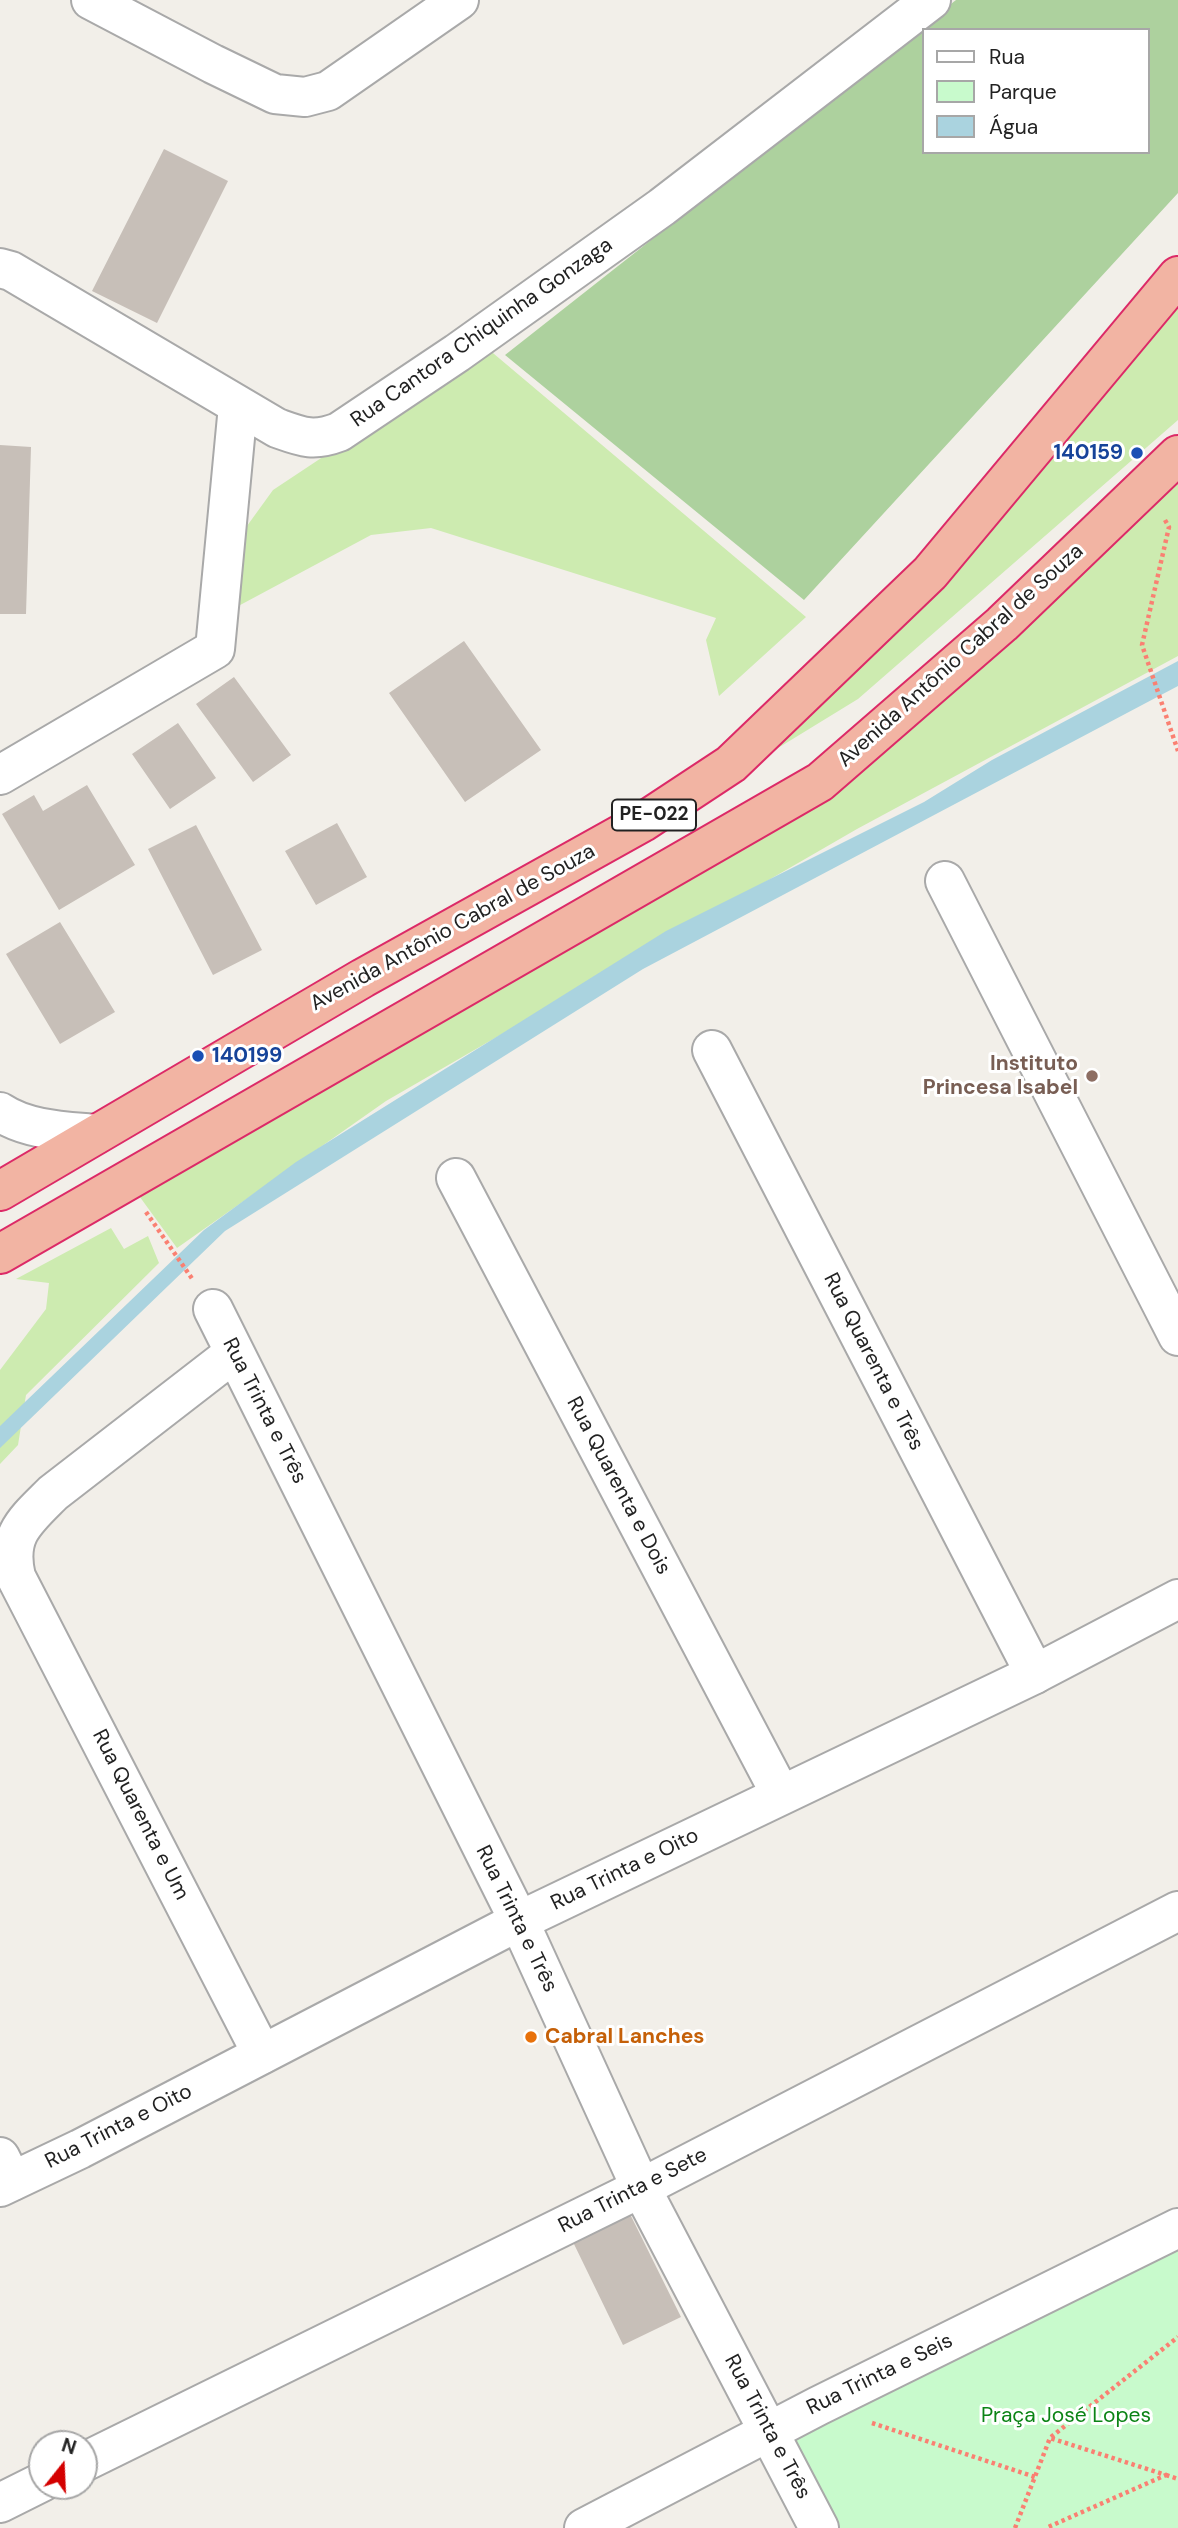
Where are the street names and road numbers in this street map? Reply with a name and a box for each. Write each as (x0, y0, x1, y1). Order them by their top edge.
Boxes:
street label: Rua Cantora Chiquinha Gonzaga (346, 233, 618, 433)
street label: Avenida Antônio Cabral de Souza (833, 539, 1089, 773)
road number: PE-022 (612, 800, 696, 830)
street label: Avenida Antônio Cabral de Souza (306, 839, 600, 1017)
street label: Rua Quarenta e Três (817, 1269, 929, 1455)
street label: Rua Trinta e Três (216, 1334, 312, 1488)
street label: Rua Quarenta e Dois (560, 1393, 676, 1579)
street label: Rua Quarenta e Um (86, 1726, 194, 1904)
street label: Rua Trinta e Oito (547, 1823, 703, 1917)
street label: Rua Trinta e Três (470, 1842, 562, 1996)
street label: Rua Trinta e Oito (41, 2079, 197, 2175)
street label: Rua Trinta e Sete (555, 2143, 711, 2239)
street label: Rua Trinta e Seis (803, 2329, 957, 2421)
street label: Rua Trinta e Três (718, 2350, 816, 2504)

